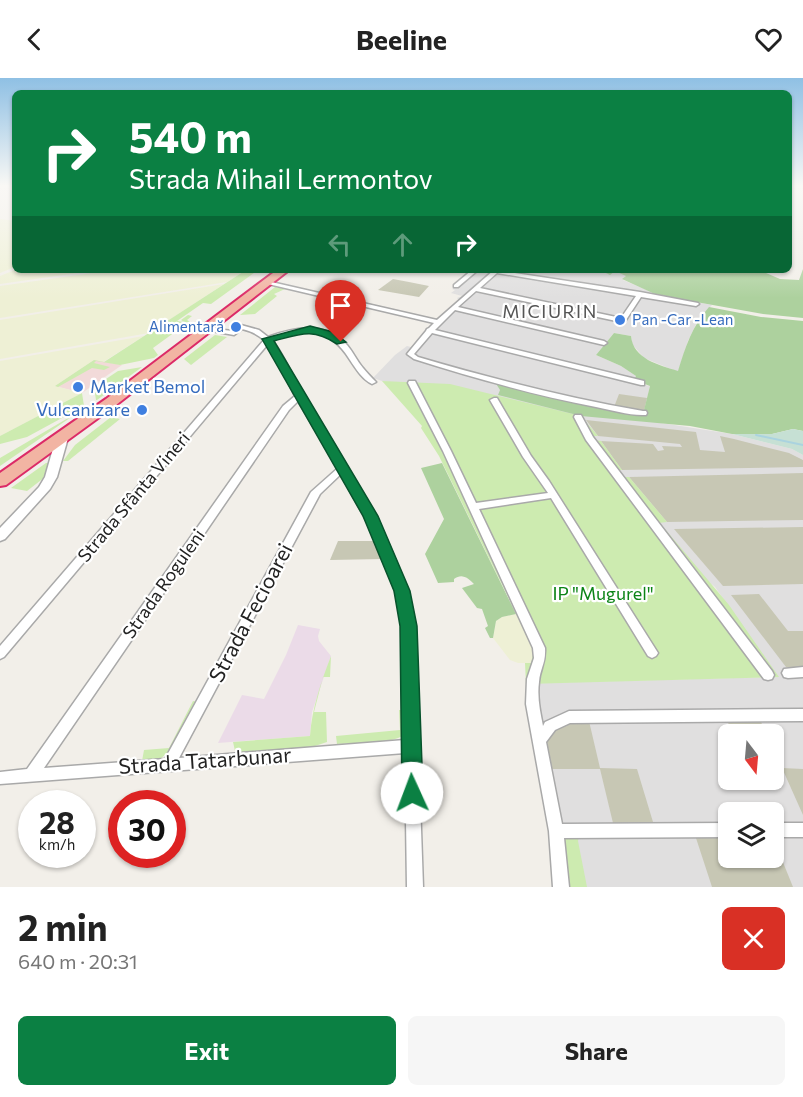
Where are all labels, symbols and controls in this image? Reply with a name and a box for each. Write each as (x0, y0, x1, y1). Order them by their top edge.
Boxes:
icon: back (18, 23, 51, 56)
text: Beeline (356, 23, 447, 56)
icon: heart (752, 23, 785, 56)
text: 540 m (129, 110, 252, 162)
icon: right (30, 114, 108, 192)
text: Strada Mihail Lermontov (129, 162, 433, 195)
icon: left (323, 228, 356, 261)
icon: ahead (386, 228, 419, 261)
icon: right (449, 228, 482, 261)
pin (315, 280, 366, 342)
icon: arrive (324, 289, 357, 322)
district label: MICIURIN (502, 300, 598, 322)
place label: Pan -Car -Lean (632, 310, 733, 328)
marker: Pan -Car -Lean (613, 313, 627, 327)
place label: Alimentară (149, 317, 224, 335)
marker: Alimentară (229, 320, 243, 334)
place label: Market Bemol (90, 375, 205, 397)
marker: Market Bemol (71, 380, 85, 394)
place label: Vulcanizare (36, 398, 130, 420)
marker: Vulcanizare (135, 403, 149, 417)
street label: Strada Sfânta Vineri (72, 427, 194, 566)
street label: Strada Roguleni (117, 524, 209, 642)
street label: Strada Fecioarei (203, 539, 297, 686)
park label: IP "Mugurel" (552, 582, 654, 604)
north arrow (718, 724, 784, 790)
map controls (718, 724, 784, 868)
street label: Strada Tatarbunar (118, 741, 292, 778)
position arrow (380, 761, 444, 825)
speed limit sign: 30 (108, 790, 186, 868)
button: layers (718, 802, 784, 868)
text: 28 (39, 803, 75, 840)
text: km/h (39, 835, 75, 853)
text: 2 min (18, 904, 108, 948)
button: close (722, 907, 785, 970)
text: 640 m · 20:31 (18, 949, 138, 973)
button: Exit (18, 1016, 396, 1085)
button: Share (408, 1016, 785, 1085)

